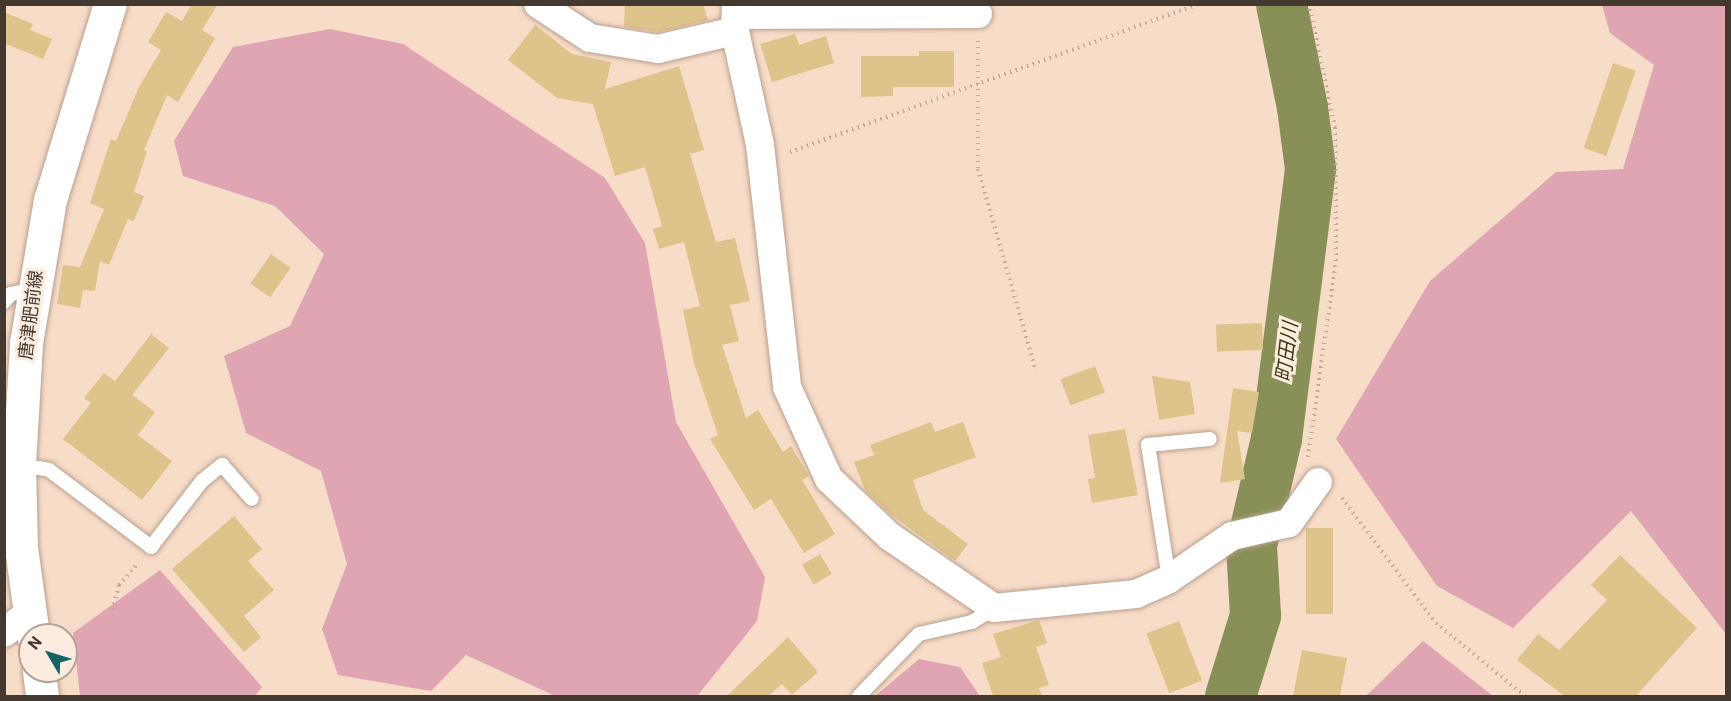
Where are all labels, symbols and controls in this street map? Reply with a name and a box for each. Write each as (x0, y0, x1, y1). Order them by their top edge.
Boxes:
street label: 唐津肥前線 (15, 269, 47, 361)
water label: 町田川 (1271, 321, 1303, 383)
north arrow (18, 623, 78, 683)
text: N (24, 633, 46, 653)

